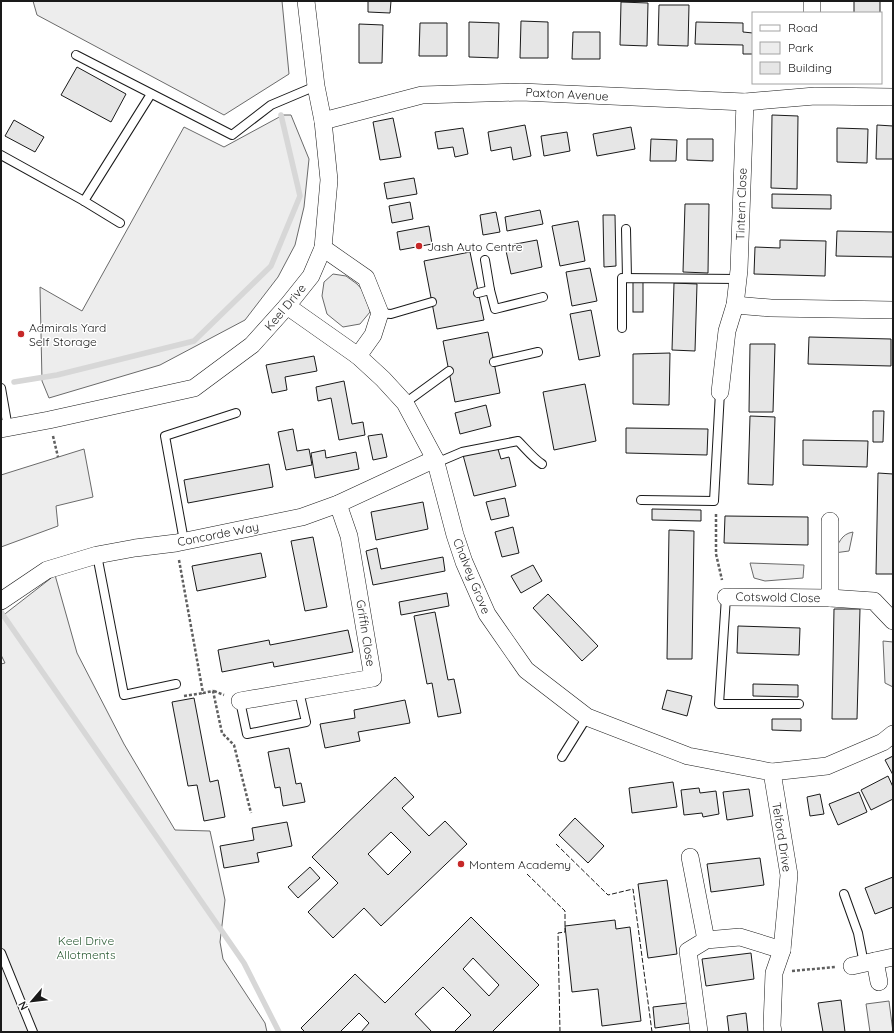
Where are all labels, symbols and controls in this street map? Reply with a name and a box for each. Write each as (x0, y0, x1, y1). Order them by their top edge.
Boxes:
legend (752, 12, 882, 84)
text: Road (788, 20, 818, 35)
text: Park (788, 40, 813, 55)
text: Building (788, 60, 832, 75)
street label: Paxton Avenue (525, 84, 609, 104)
street label: Tintern Close (732, 167, 750, 240)
place label: Jash Auto Centre (427, 239, 523, 254)
marker: Jash Auto Centre (414, 241, 424, 251)
street label: Keel Drive (261, 280, 309, 333)
place label: Admirals Yard Self Storage (29, 320, 106, 349)
marker: Admirals Yard Self Storage (16, 329, 26, 339)
street label: Concorde Way (176, 519, 260, 549)
street label: Chalvey Grove (450, 536, 494, 616)
street label: Cotswold Close (736, 589, 821, 605)
street label: Griffin Close (353, 599, 379, 668)
street label: Telford Drive (769, 801, 795, 873)
place label: Montem Academy (469, 857, 571, 872)
marker: Montem Academy (456, 859, 466, 869)
park label: Keel Drive Allotments (56, 933, 116, 962)
north arrow (12, 981, 52, 1021)
text: N (15, 999, 31, 1013)

